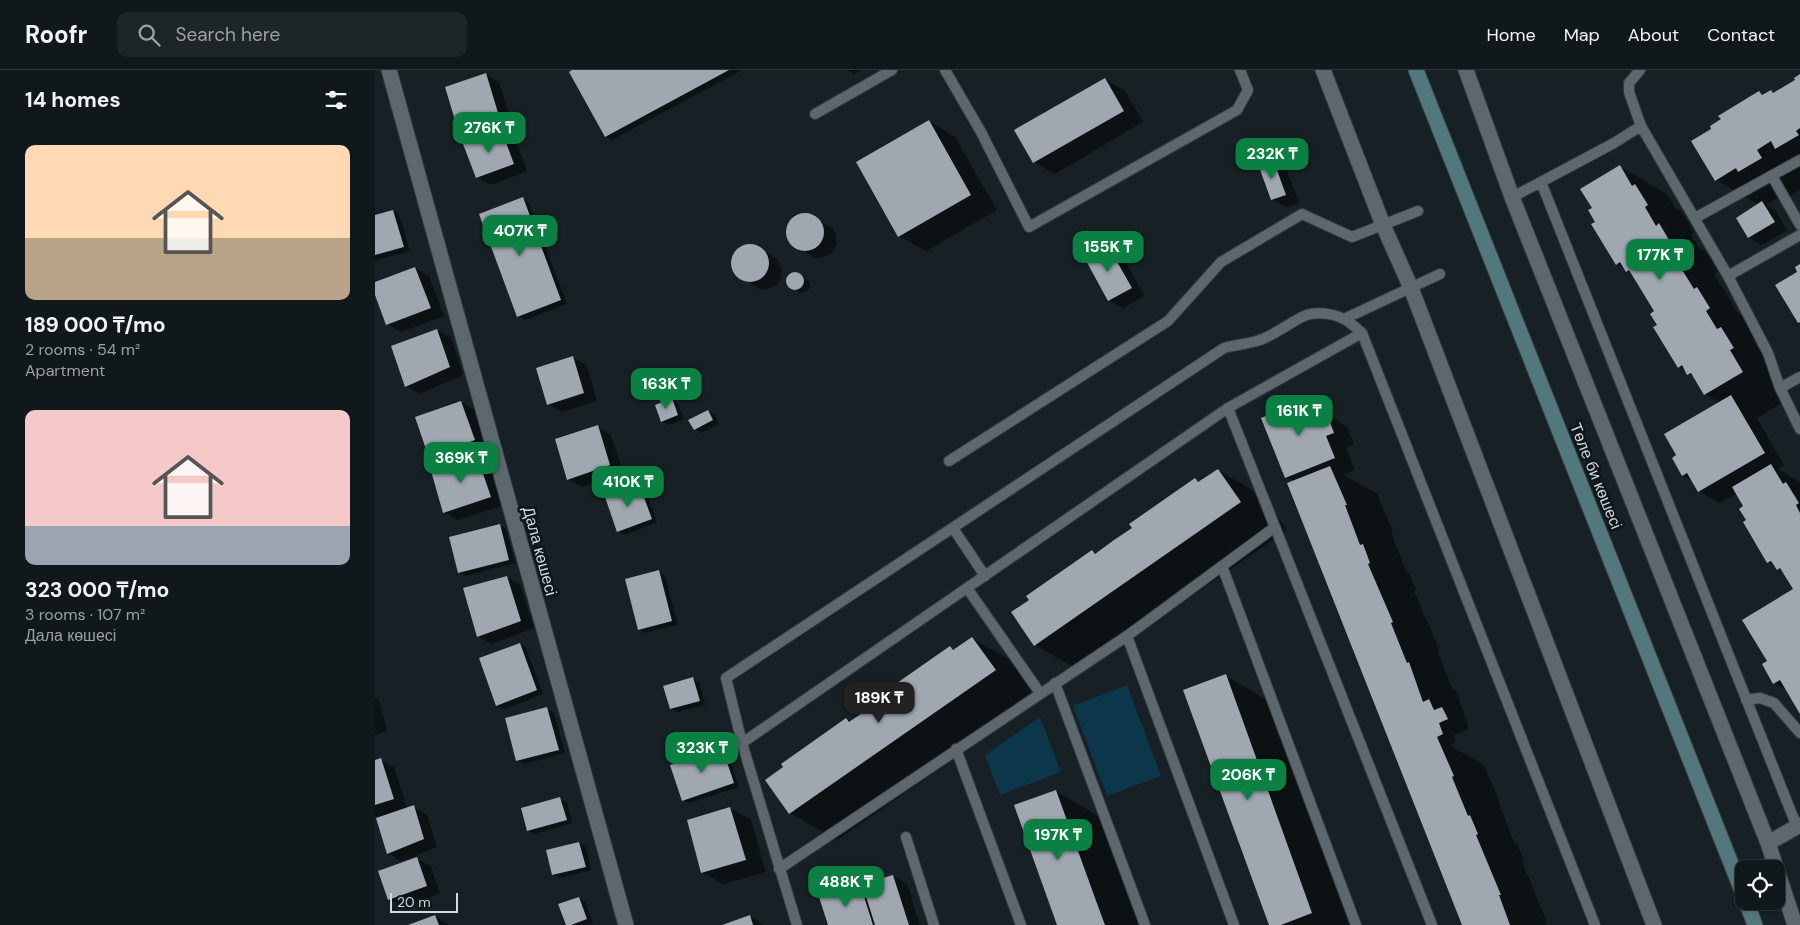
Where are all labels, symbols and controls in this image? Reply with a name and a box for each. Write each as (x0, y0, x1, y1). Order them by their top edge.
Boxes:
search box (117, 12, 467, 57)
text: Roofr (25, 19, 87, 50)
icon: search (135, 21, 163, 49)
text: Search here (175, 22, 280, 47)
text: Home (1486, 23, 1536, 47)
text: Map (1564, 23, 1600, 47)
text: About (1628, 23, 1679, 47)
text: Contact (1707, 23, 1775, 47)
text: 14 homes (25, 86, 121, 114)
icon: filters (322, 86, 350, 114)
pin: 276K ₸ (448, 112, 530, 154)
text: 276K ₸ (464, 117, 514, 138)
pin: 232K ₸ (1231, 138, 1313, 180)
text: 232K ₸ (1246, 143, 1298, 164)
icon: home (143, 177, 233, 267)
pin: 407K ₸ (479, 214, 561, 257)
text: 407K ₸ (493, 220, 547, 241)
pin: 155K ₸ (1067, 230, 1149, 273)
text: 155K ₸ (1084, 236, 1132, 257)
pin: 177K ₸ (1619, 238, 1701, 281)
text: 177K ₸ (1637, 244, 1683, 265)
text: 189 000 ₸/mo (25, 311, 166, 339)
text: 2 rooms · 54 m² (25, 339, 140, 360)
text: Apartment (25, 360, 105, 381)
pin: 163K ₸ (625, 368, 707, 410)
text: 163K ₸ (642, 373, 690, 394)
pin: 161K ₸ (1258, 394, 1340, 437)
text: 161K ₸ (1277, 400, 1321, 421)
street label: Төле би көшесі (1565, 420, 1627, 532)
icon: home (143, 442, 233, 532)
pin: 369K ₸ (420, 442, 502, 484)
text: 369K ₸ (435, 447, 487, 468)
pin: 410K ₸ (587, 466, 669, 508)
text: 410K ₸ (603, 471, 653, 492)
street label: Дала көшесі (518, 504, 562, 598)
text: 323 000 ₸/mo (25, 576, 169, 604)
text: 3 rooms · 107 m² (25, 604, 145, 625)
text: Дала көшесі (25, 625, 116, 646)
pin: 189K ₸ (838, 682, 920, 724)
text: 189K ₸ (855, 687, 903, 708)
pin: 323K ₸ (661, 732, 743, 774)
text: 323K ₸ (676, 737, 728, 758)
pin: 206K ₸ (1207, 758, 1289, 801)
text: 206K ₸ (1221, 764, 1275, 785)
pin: 197K ₸ (1017, 818, 1099, 861)
text: 197K ₸ (1034, 824, 1082, 845)
map controls (1735, 860, 1785, 910)
button: locate (1735, 860, 1785, 910)
pin: 488K ₸ (805, 866, 887, 908)
text: 488K ₸ (819, 871, 873, 892)
scale bar (390, 890, 457, 913)
text: 20 m (397, 893, 431, 911)

